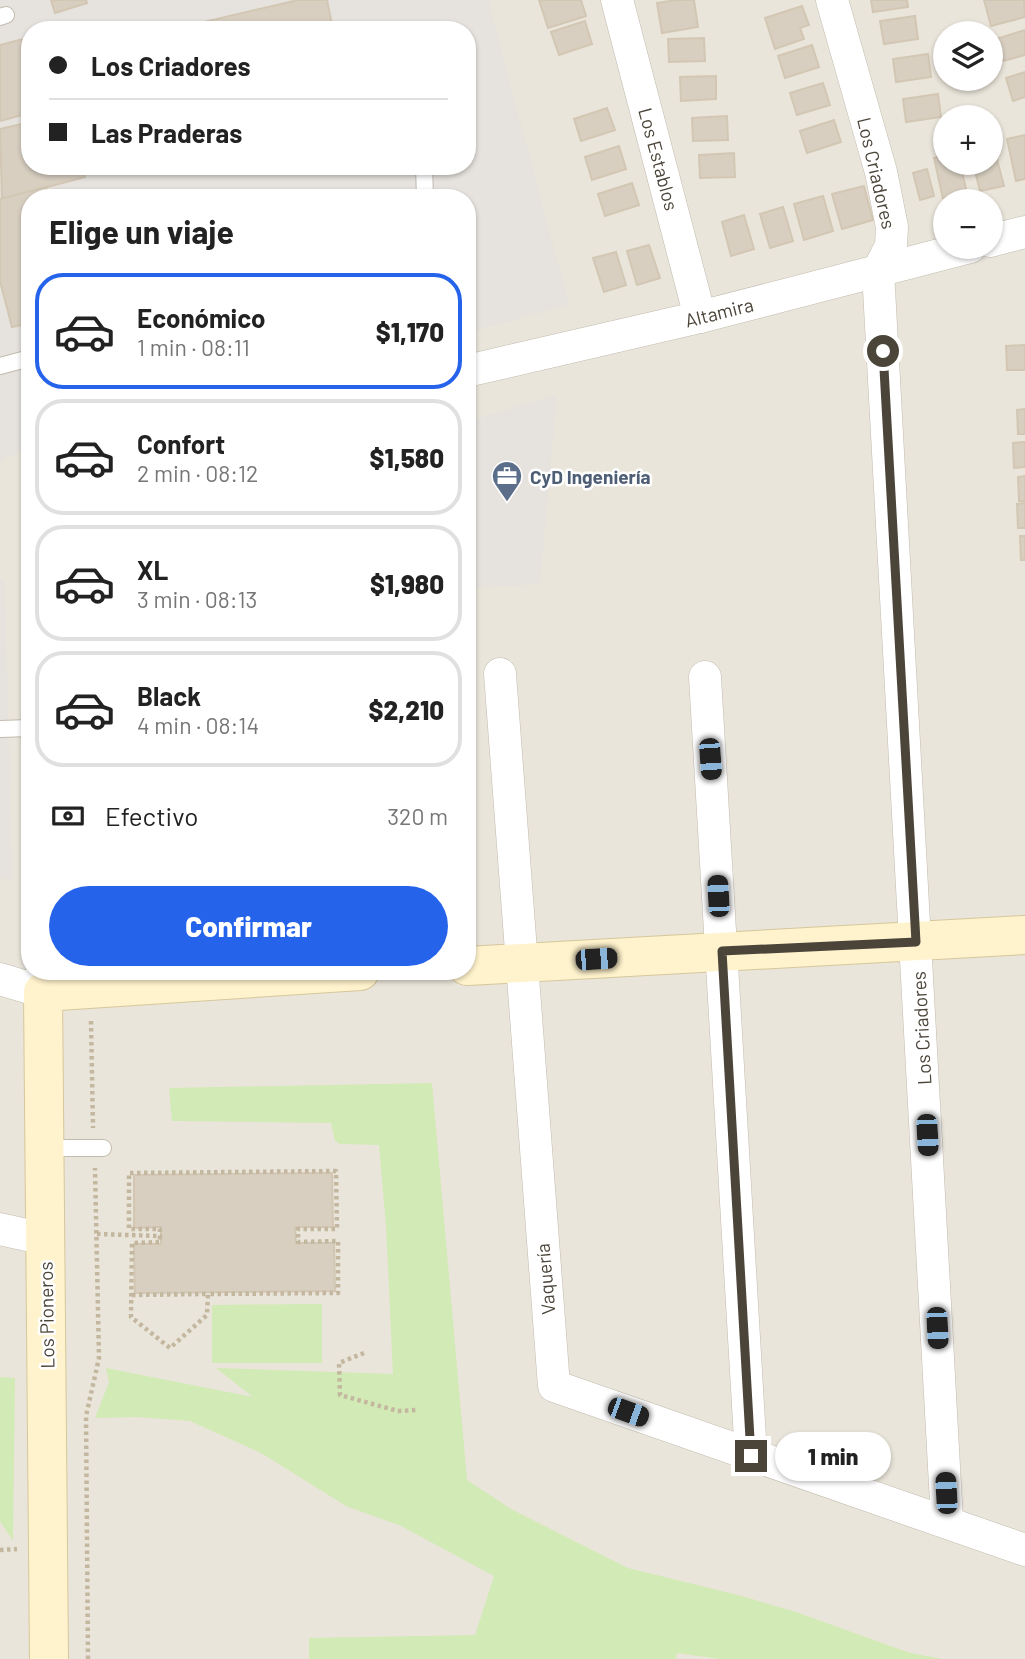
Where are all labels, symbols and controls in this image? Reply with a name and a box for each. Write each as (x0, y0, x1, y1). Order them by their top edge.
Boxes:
map controls (933, 21, 1003, 259)
button: layers (933, 21, 1003, 91)
text: Los Criadores (91, 50, 251, 81)
street label: Los Establos (634, 105, 684, 213)
button: + (933, 105, 1003, 175)
street label: Los Criadores (853, 115, 901, 231)
text: Las Praderas (91, 117, 242, 148)
button: − (933, 189, 1003, 259)
text: Elige un viaje (49, 212, 234, 250)
street label: Altamira (682, 292, 756, 332)
icon: car (53, 300, 116, 363)
text: Económico (137, 302, 266, 333)
text: $1,170 (376, 316, 444, 347)
text: 1 min · 08:11 (137, 333, 250, 361)
route start (867, 335, 899, 367)
icon: car (53, 426, 116, 489)
text: Confort (137, 428, 225, 459)
text: $1,580 (370, 442, 444, 473)
text: 2 min · 08:12 (137, 459, 258, 487)
office icon: CyD Ingeniería (490, 459, 524, 503)
place label: CyD Ingeniería (530, 465, 650, 488)
icon: car (53, 552, 116, 615)
text: XL (137, 554, 168, 585)
text: $1,980 (370, 568, 444, 599)
text: 3 min · 08:13 (137, 585, 257, 613)
icon: car (53, 678, 116, 741)
text: Black (137, 680, 201, 711)
text: $2,210 (369, 694, 444, 725)
text: 4 min · 08:14 (137, 711, 259, 739)
car (699, 737, 722, 781)
icon: cash (49, 797, 87, 835)
text: Efectivo (105, 800, 198, 831)
text: 320 m (387, 802, 448, 830)
car (707, 874, 730, 918)
button: Confirmar (49, 886, 448, 966)
car (575, 947, 618, 971)
street label: Los Criadores (907, 971, 935, 1085)
car (916, 1113, 939, 1157)
street label: Vaquería (530, 1242, 560, 1316)
street label: Los Pioneros (34, 1261, 58, 1369)
car (926, 1306, 949, 1350)
car (605, 1395, 652, 1429)
callout: 1 min (776, 1432, 891, 1480)
route end (735, 1440, 767, 1472)
text: 1 min (808, 1442, 858, 1470)
car (935, 1471, 958, 1515)

